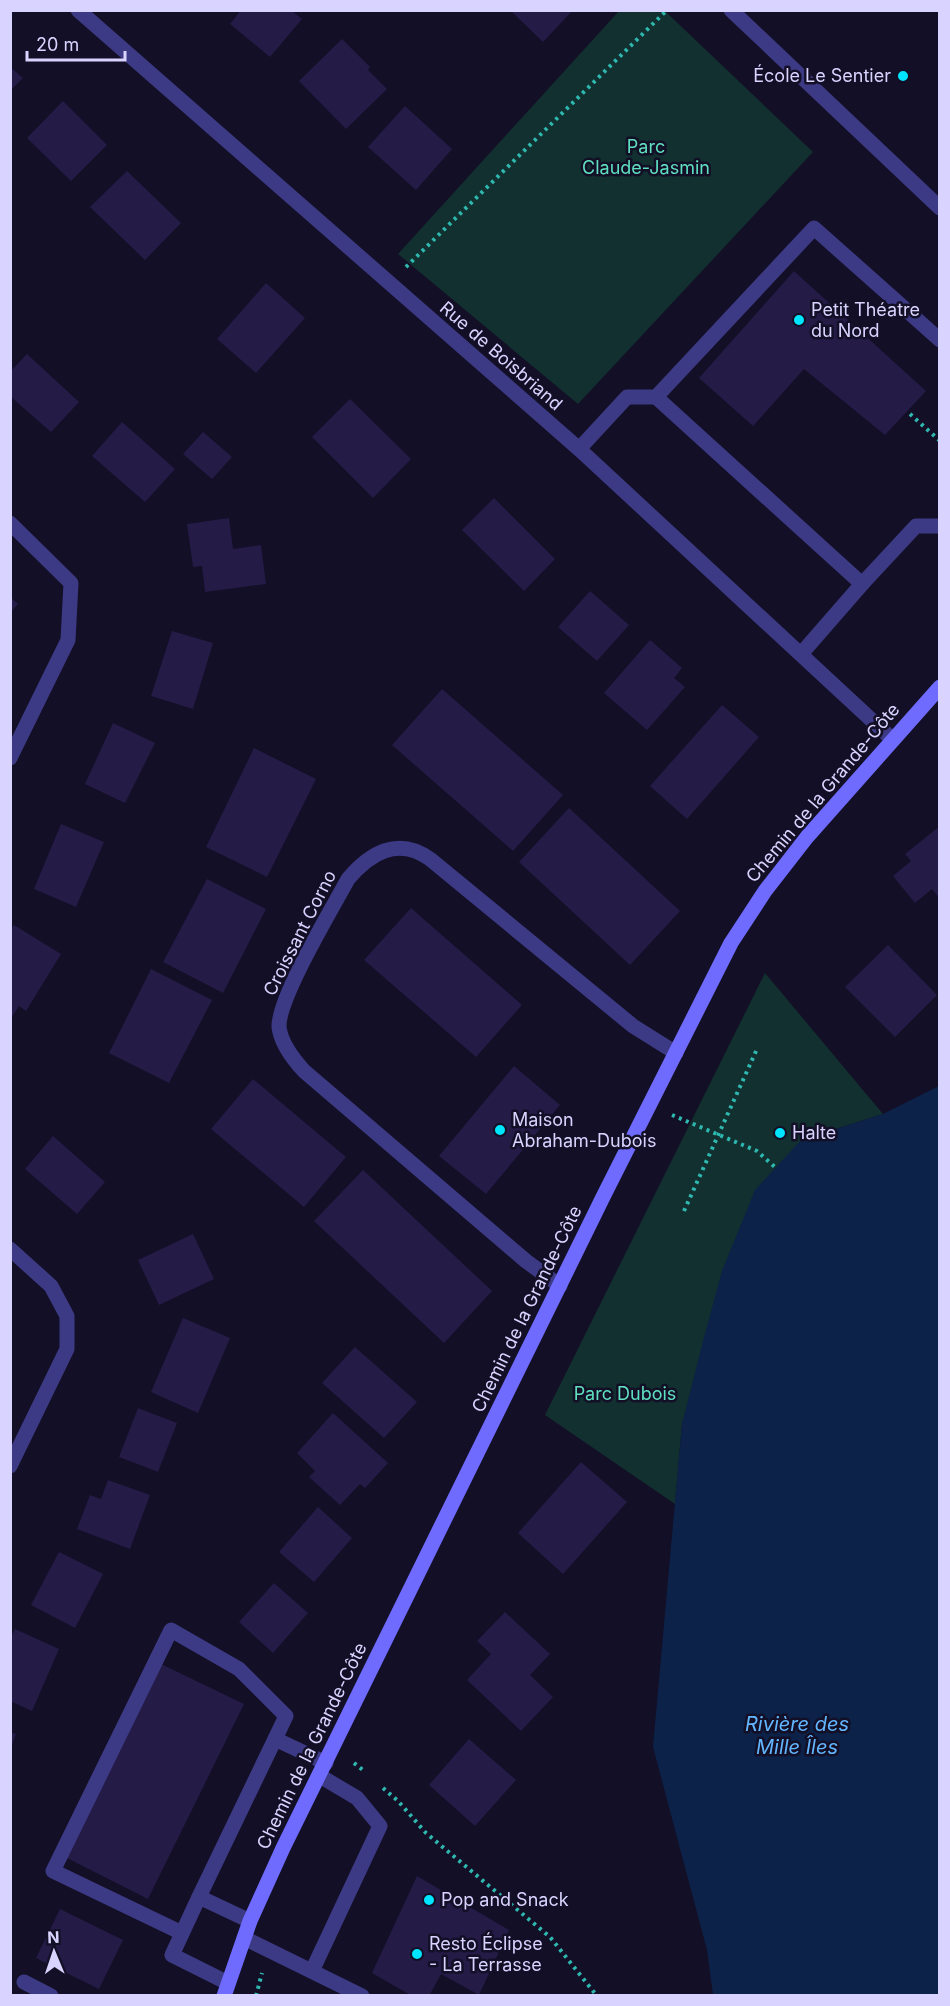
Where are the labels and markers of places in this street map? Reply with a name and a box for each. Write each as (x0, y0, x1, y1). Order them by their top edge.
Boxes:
place label: École Le Sentier (753, 64, 891, 86)
marker: École Le Sentier (896, 69, 910, 83)
place label: Petit Théatre du Nord (811, 299, 920, 341)
marker: Petit Théatre du Nord (792, 313, 806, 327)
place label: Maison Abraham-Dubois (512, 1109, 656, 1151)
place label: Halte (792, 1122, 836, 1143)
marker: Maison Abraham-Dubois (493, 1123, 507, 1137)
marker: Halte (773, 1126, 787, 1140)
place label: Pop and Snack (441, 1889, 569, 1910)
marker: Pop and Snack (422, 1893, 436, 1907)
place label: Resto Éclipse - La Terrasse (429, 1932, 543, 1975)
marker: Resto Éclipse - La Terrasse (410, 1947, 424, 1961)

